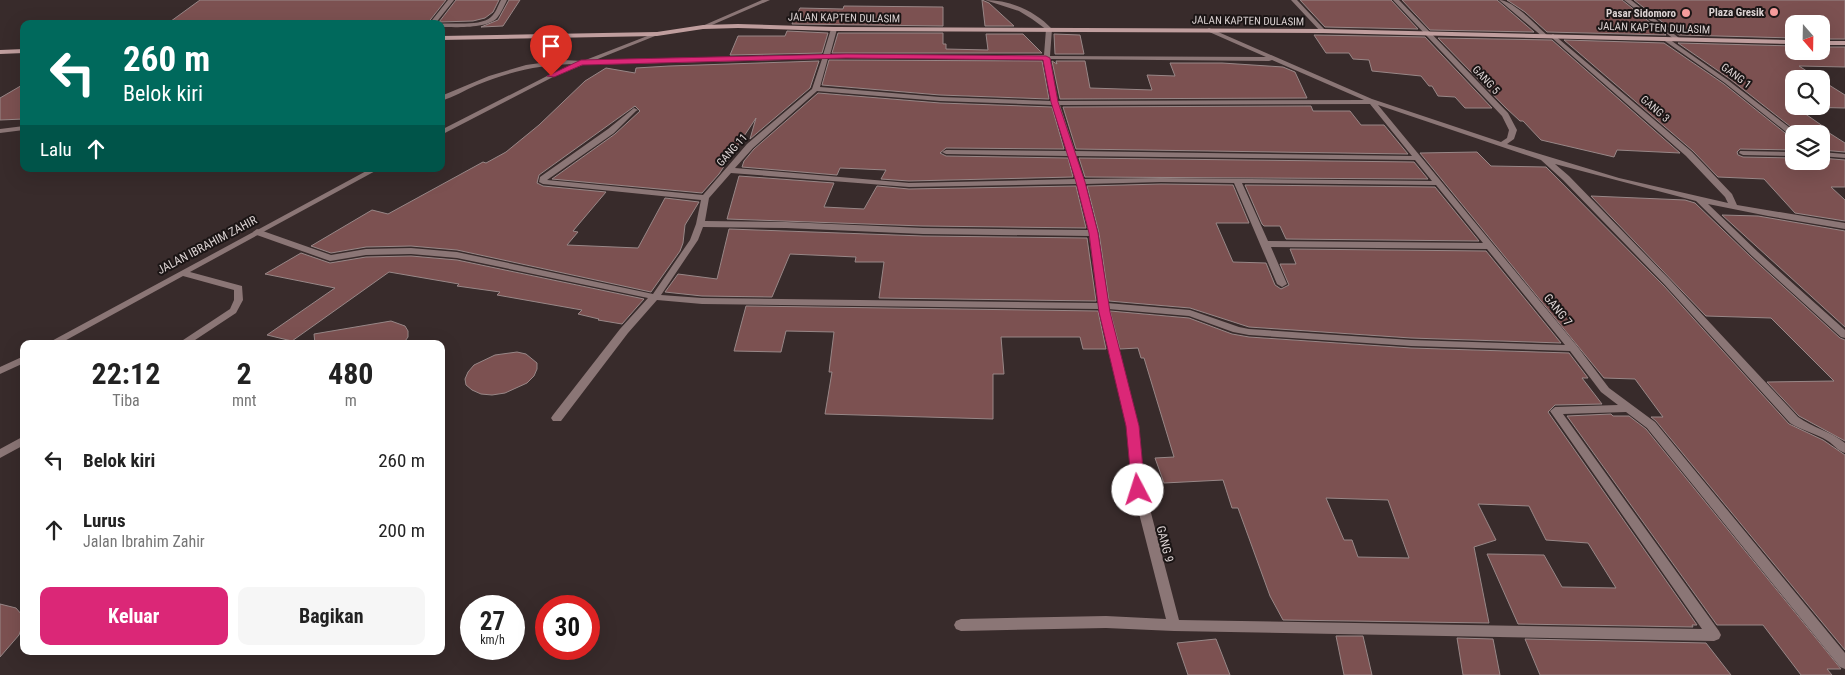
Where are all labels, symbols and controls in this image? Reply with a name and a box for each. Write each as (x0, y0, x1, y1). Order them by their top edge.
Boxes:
place label: Plaza Gresik (1709, 6, 1765, 19)
marker: Plaza Gresik (1768, 6, 1780, 18)
place label: Pasar Sidomoro (1606, 7, 1677, 20)
marker: Pasar Sidomoro (1680, 7, 1692, 19)
street label: JALAN KAPTEN DULASIM (788, 11, 900, 25)
street label: JALAN KAPTEN DULASIM (1192, 14, 1304, 28)
north arrow (1785, 15, 1830, 60)
map controls (1785, 15, 1830, 170)
street label: JALAN KAPTEN DULASIM (1598, 20, 1710, 36)
pin (530, 25, 572, 76)
icon: arrive (537, 32, 565, 60)
text: 260 m (123, 39, 210, 80)
icon: left (40, 40, 105, 105)
street label: GANG 1 (1718, 61, 1754, 91)
street label: GANG 5 (1470, 63, 1502, 97)
button: search (1785, 70, 1830, 115)
text: Belok kiri (123, 81, 203, 106)
street label: GANG 3 (1638, 93, 1672, 125)
button: layers (1785, 125, 1830, 170)
street label: GANG 11 (714, 131, 750, 169)
icon: ahead (82, 135, 110, 163)
text: Lalu (40, 138, 72, 161)
street label: JALAN IBRAHIM ZAHIR (155, 213, 260, 277)
street label: GANG 7 (1541, 291, 1575, 329)
text: 22:12 (92, 356, 160, 391)
text: 2 (237, 356, 252, 391)
text: 480 (328, 356, 373, 391)
text: Tiba (112, 391, 140, 410)
text: mnt (232, 391, 256, 410)
text: m (345, 391, 357, 410)
icon: left (40, 446, 68, 474)
text: Belok kiri (83, 449, 155, 472)
text: 260 m (378, 449, 425, 472)
position arrow (1111, 463, 1163, 515)
text: Lurus (83, 509, 126, 532)
icon: ahead (40, 516, 68, 544)
text: 200 m (378, 519, 425, 542)
street label: GANG 9 (1154, 524, 1176, 564)
text: Jalan Ibrahim Zahir (83, 532, 205, 551)
button: Keluar (40, 587, 228, 645)
button: Bagikan (238, 587, 425, 645)
speed limit sign: 30 (535, 595, 600, 660)
text: 27 (480, 607, 505, 636)
text: km/h (480, 633, 505, 647)

